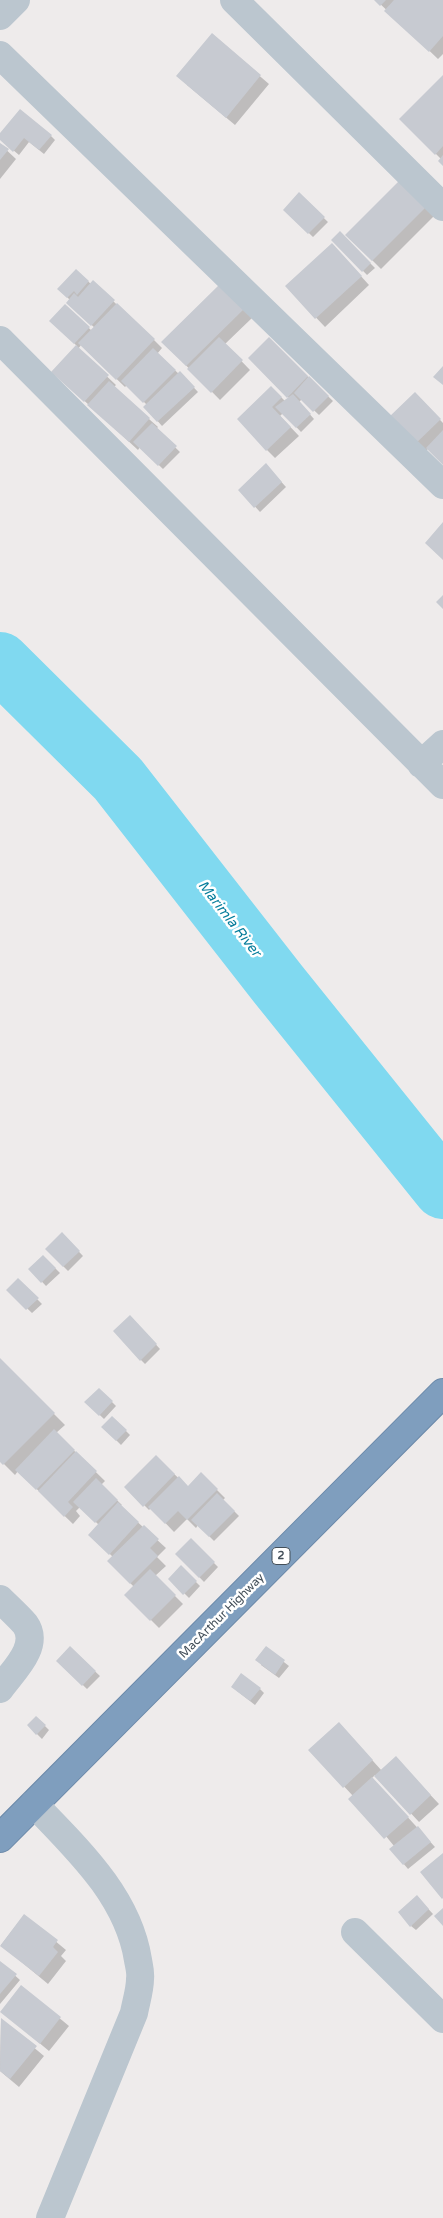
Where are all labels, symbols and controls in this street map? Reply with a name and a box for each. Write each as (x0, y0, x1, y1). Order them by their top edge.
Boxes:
water label: Marimla River (194, 878, 264, 960)
road number: 2 (272, 1548, 290, 1564)
street label: MacArthur Highway (177, 1571, 267, 1661)

